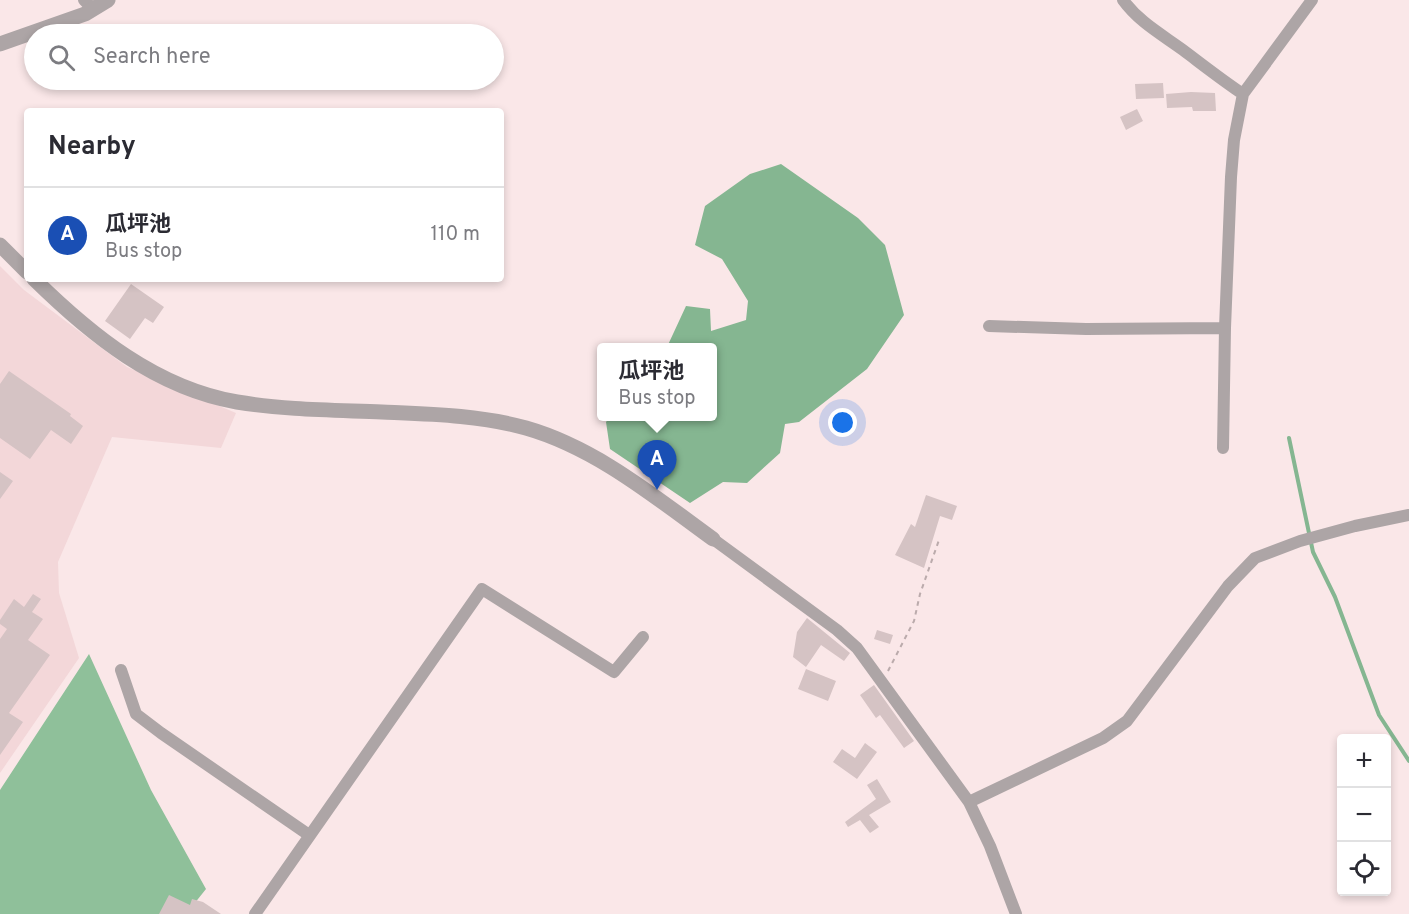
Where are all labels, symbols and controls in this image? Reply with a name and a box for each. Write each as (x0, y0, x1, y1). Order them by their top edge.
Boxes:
search box (24, 24, 504, 90)
icon: search (45, 41, 78, 74)
text: Search here (93, 44, 211, 71)
text: Nearby (48, 131, 136, 164)
text: 瓜坪池 (105, 212, 171, 239)
text: A (60, 222, 75, 248)
text: 110 m (431, 222, 480, 248)
text: Bus stop (105, 239, 182, 265)
popup (597, 343, 717, 421)
text: 瓜坪池 (618, 359, 684, 386)
text: Bus stop (618, 386, 696, 412)
your location (828, 408, 857, 437)
pin: A (638, 440, 676, 490)
map controls (1337, 734, 1391, 896)
button: + (1337, 734, 1391, 788)
button: − (1337, 788, 1391, 842)
button: locate (1337, 842, 1391, 896)

